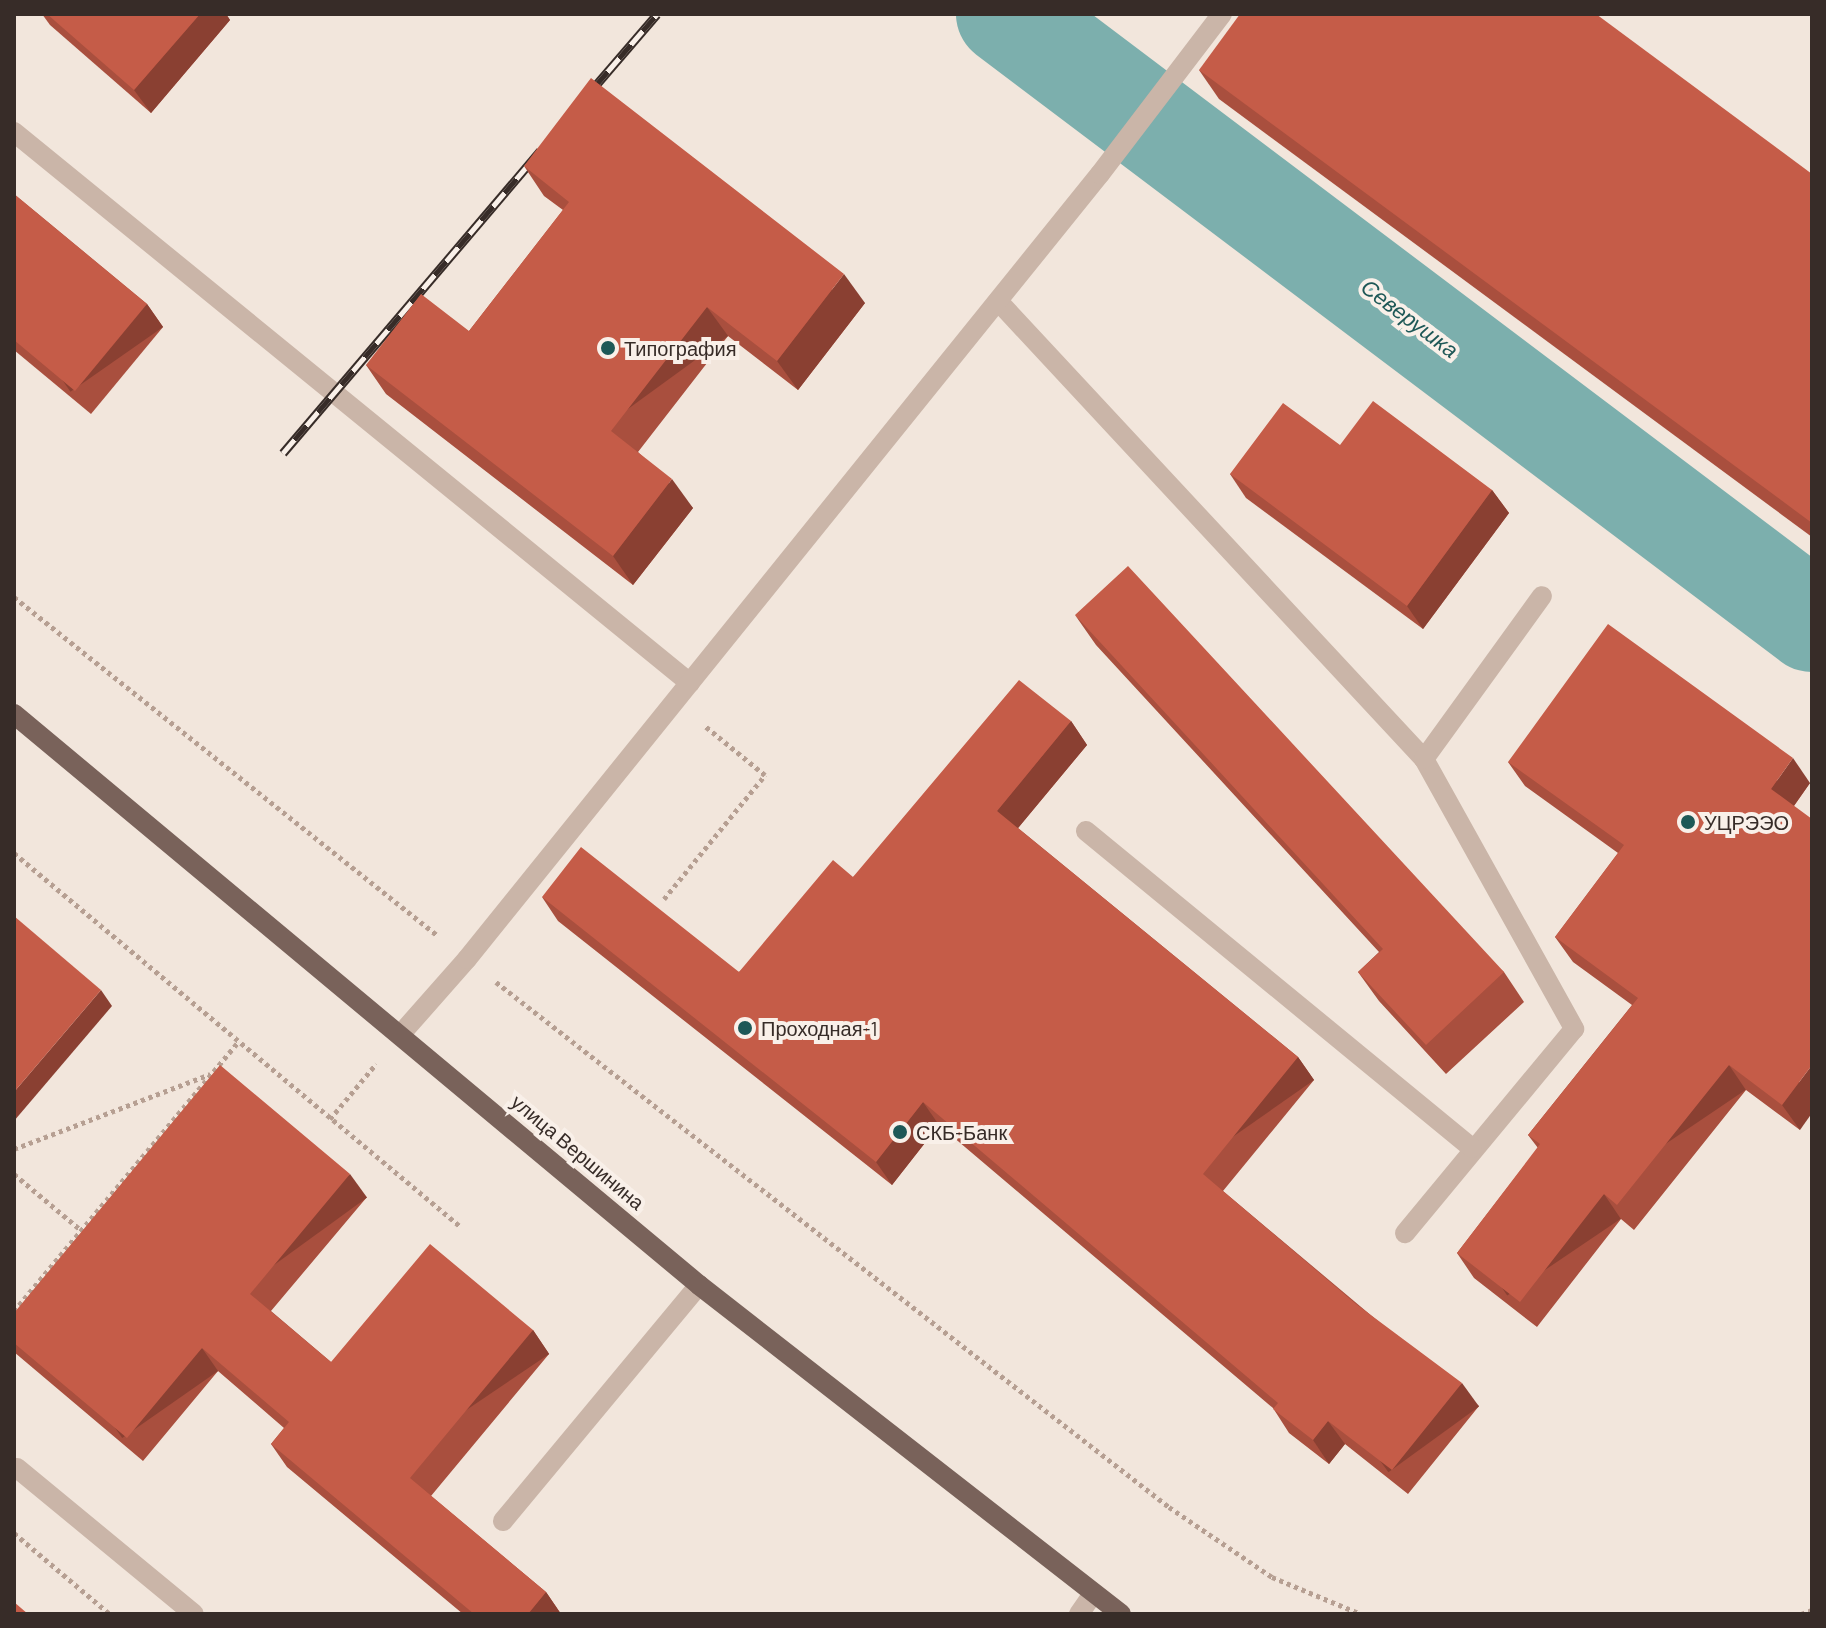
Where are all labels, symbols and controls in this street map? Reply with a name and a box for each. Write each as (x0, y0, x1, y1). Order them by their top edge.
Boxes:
water label: Северушка (1356, 273, 1464, 363)
place label: Типография (624, 336, 736, 360)
marker: Типография (599, 339, 617, 357)
place label: УЦРЭЭО (1704, 810, 1789, 834)
marker: УЦРЭЭО (1679, 813, 1697, 831)
place label: Проходная-1 (761, 1016, 877, 1040)
marker: Проходная-1 (736, 1019, 754, 1037)
street label: улица Вершинина (507, 1089, 649, 1215)
place label: СКБ-Банк (916, 1120, 1007, 1144)
marker: СКБ-Банк (891, 1123, 909, 1141)

